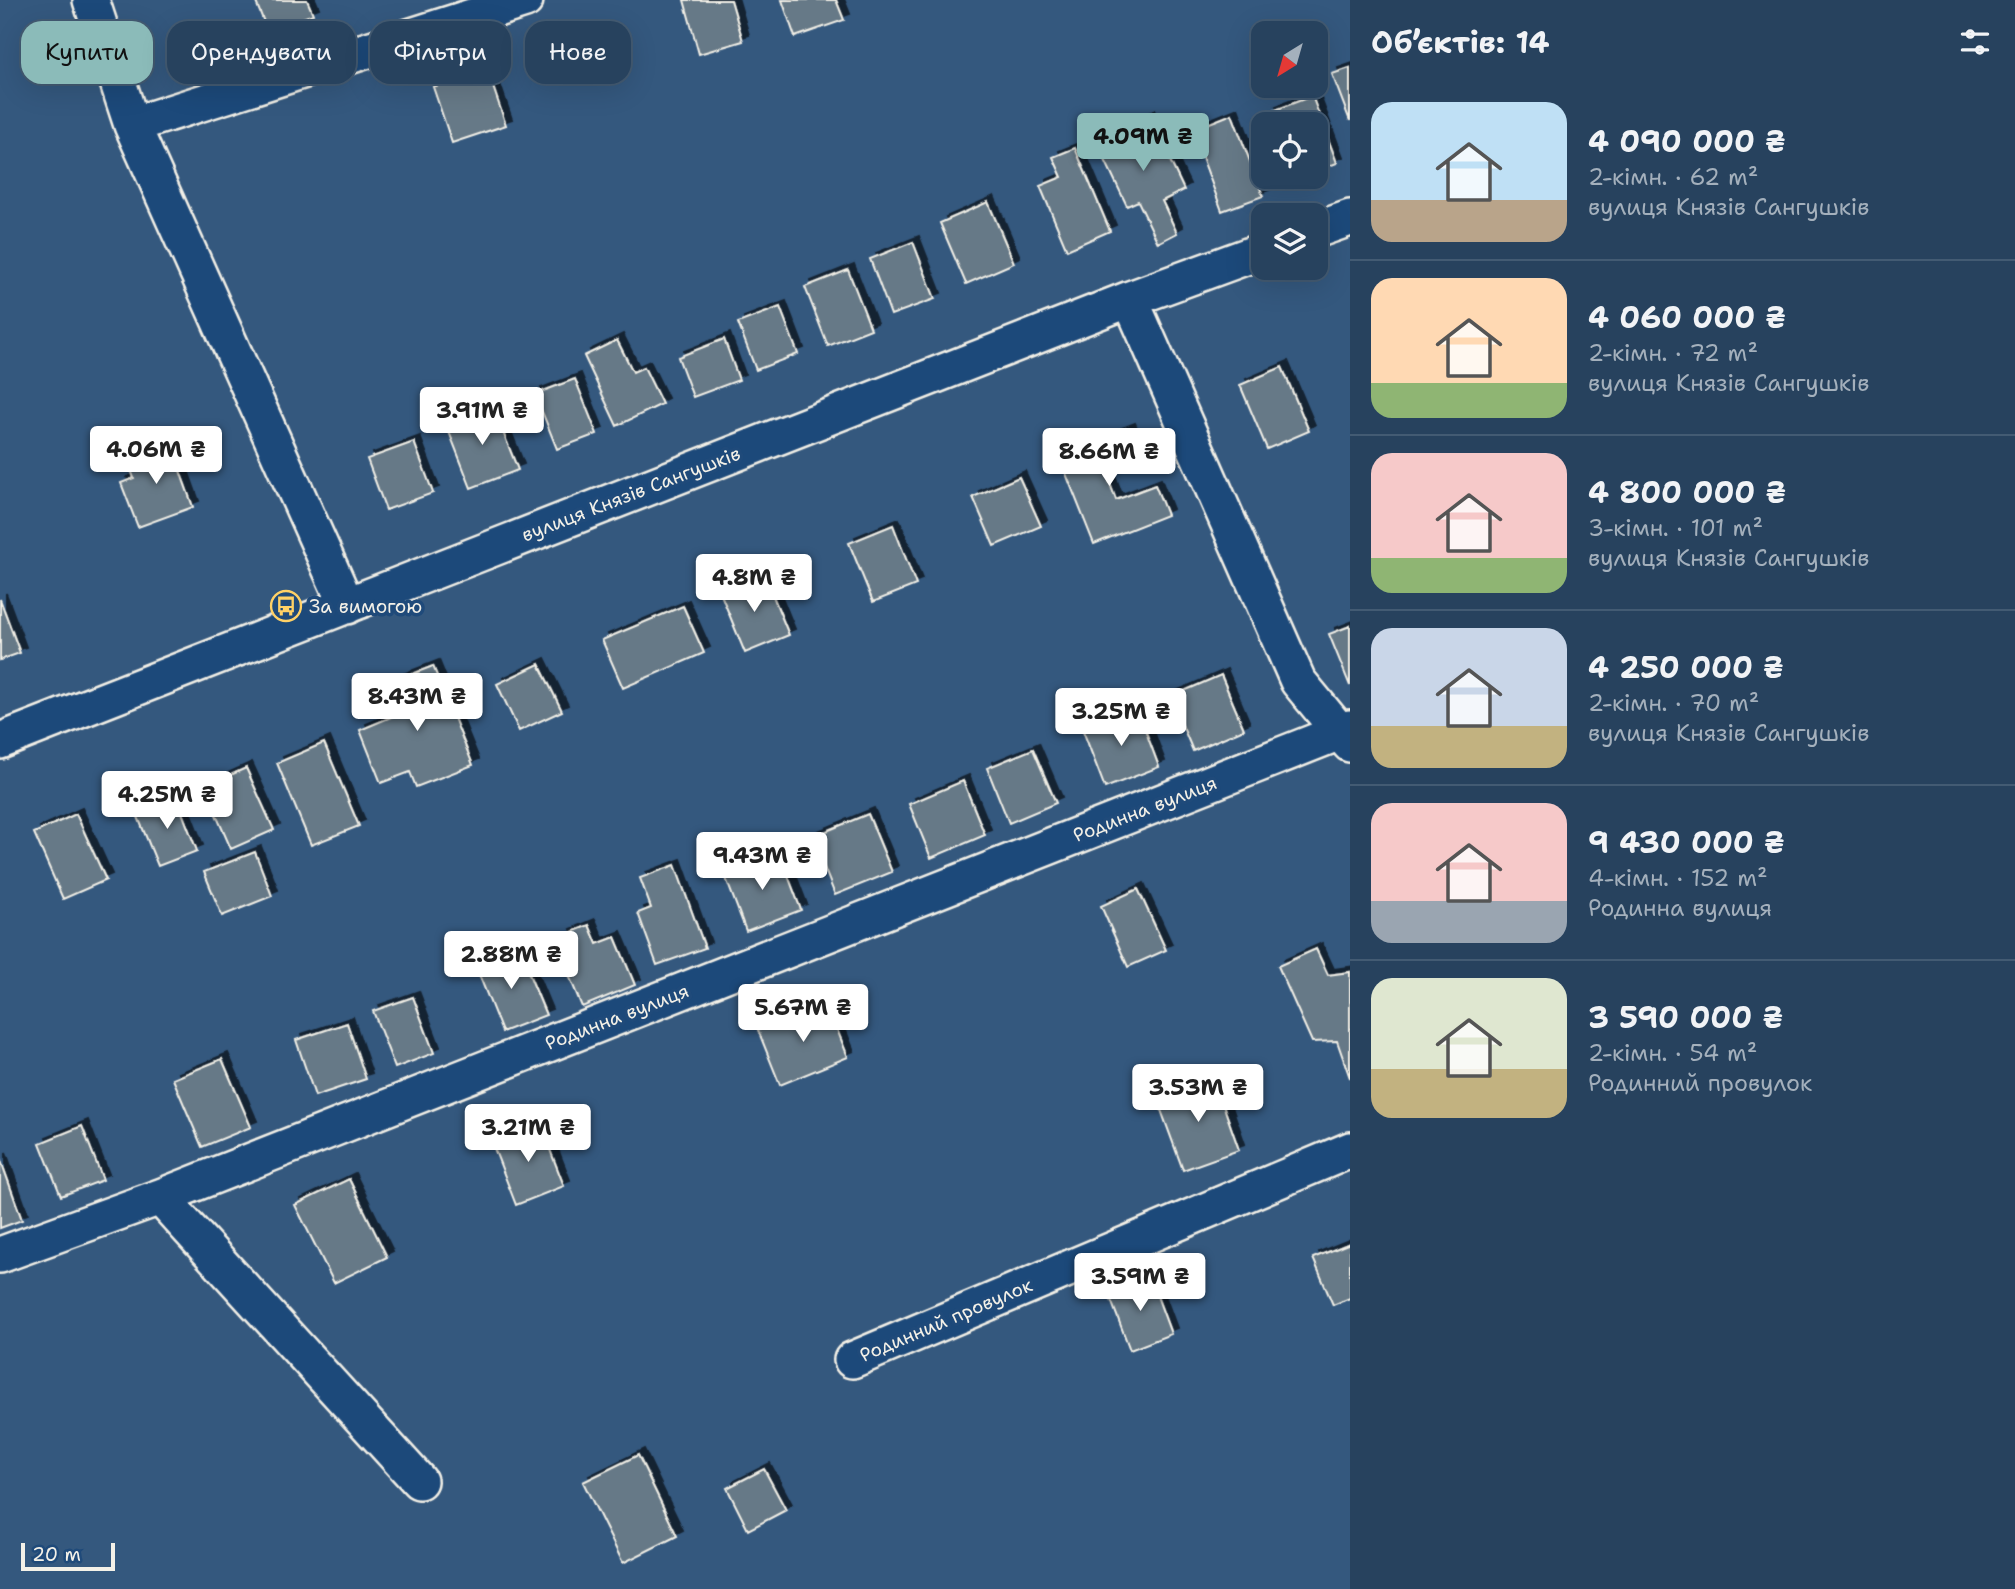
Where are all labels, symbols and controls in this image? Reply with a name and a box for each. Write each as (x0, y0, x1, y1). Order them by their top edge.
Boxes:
chip: Купити (21, 21, 153, 84)
chip: Орендувати (167, 21, 356, 84)
chip: Фільтри (370, 21, 511, 84)
chip: Нове (525, 21, 631, 84)
north arrow (1251, 21, 1328, 98)
map controls (1251, 21, 1328, 280)
text: Об’єктів: 14 (1371, 22, 1550, 63)
icon: filters (1956, 23, 1994, 61)
button: locate (1251, 112, 1328, 189)
pin: 4.09M ₴ (1078, 114, 1208, 173)
text: 4.09M ₴ (1093, 121, 1193, 151)
text: 4 090 000 ₴ (1588, 121, 1786, 162)
icon: home (1427, 130, 1511, 214)
text: 2-кімн. · 62 m² (1588, 162, 1758, 192)
text: вулиця Князів Сангушків (1588, 192, 1869, 222)
button: layers (1251, 203, 1328, 280)
text: 4 060 000 ₴ (1588, 297, 1786, 338)
icon: home (1427, 306, 1511, 390)
text: 2-кімн. · 72 m² (1588, 338, 1758, 368)
text: вулиця Князів Сангушків (1588, 368, 1869, 398)
pin: 3.91M ₴ (417, 388, 547, 447)
text: 3.91M ₴ (436, 395, 528, 425)
pin: 4.06M ₴ (91, 426, 221, 486)
pin: 8.66M ₴ (1044, 428, 1174, 488)
text: 4.06M ₴ (106, 434, 206, 464)
text: 8.66M ₴ (1058, 436, 1160, 466)
street label: вулиця Князів Сангушків (518, 441, 744, 547)
text: 4 800 000 ₴ (1588, 472, 1786, 513)
icon: home (1427, 481, 1511, 565)
text: 3-кімн. · 101 m² (1588, 513, 1763, 543)
text: вулиця Князів Сангушків (1588, 543, 1869, 573)
pin: 4.8M ₴ (697, 554, 811, 614)
text: 4.8M ₴ (712, 562, 796, 592)
bus stop icon: За вимогою (269, 589, 303, 623)
place label: За вимогою (309, 594, 422, 619)
text: 4 250 000 ₴ (1588, 647, 1784, 688)
icon: home (1427, 656, 1511, 740)
pin: 8.43M ₴ (352, 674, 482, 733)
text: 8.43M ₴ (368, 681, 466, 711)
pin: 3.25M ₴ (1056, 688, 1186, 748)
text: 2-кімн. · 70 m² (1588, 688, 1759, 718)
text: 3.25M ₴ (1071, 696, 1171, 726)
text: вулиця Князів Сангушків (1588, 718, 1869, 748)
street label: Родинна вулиця (1070, 770, 1220, 848)
pin: 4.25M ₴ (102, 772, 232, 831)
text: 4.25M ₴ (118, 779, 216, 809)
text: 9 430 000 ₴ (1588, 822, 1785, 863)
icon: home (1427, 831, 1511, 915)
pin: 9.43M ₴ (697, 832, 827, 892)
text: 9.43M ₴ (712, 840, 812, 870)
text: 4-кімн. · 152 m² (1588, 863, 1768, 893)
text: Родинна вулиця (1588, 893, 1772, 923)
pin: 2.88M ₴ (446, 932, 576, 991)
text: 2.88M ₴ (460, 939, 562, 969)
street label: Родинна вулиця (542, 978, 692, 1056)
pin: 5.67M ₴ (738, 984, 868, 1044)
text: 5.67M ₴ (754, 992, 852, 1022)
text: 3 590 000 ₴ (1588, 997, 1783, 1038)
icon: home (1427, 1006, 1511, 1090)
text: 2-кімн. · 54 m² (1588, 1038, 1757, 1068)
pin: 3.53M ₴ (1133, 1064, 1263, 1124)
text: Родинний провулок (1588, 1068, 1812, 1098)
text: 3.53M ₴ (1148, 1072, 1248, 1102)
pin: 3.21M ₴ (463, 1104, 593, 1164)
text: 3.21M ₴ (481, 1112, 575, 1142)
pin: 3.59M ₴ (1075, 1254, 1205, 1313)
text: 3.59M ₴ (1090, 1261, 1190, 1291)
street label: Родинний провулок (856, 1272, 1036, 1368)
scale bar (21, 1540, 116, 1572)
text: 20 m (32, 1542, 81, 1567)

